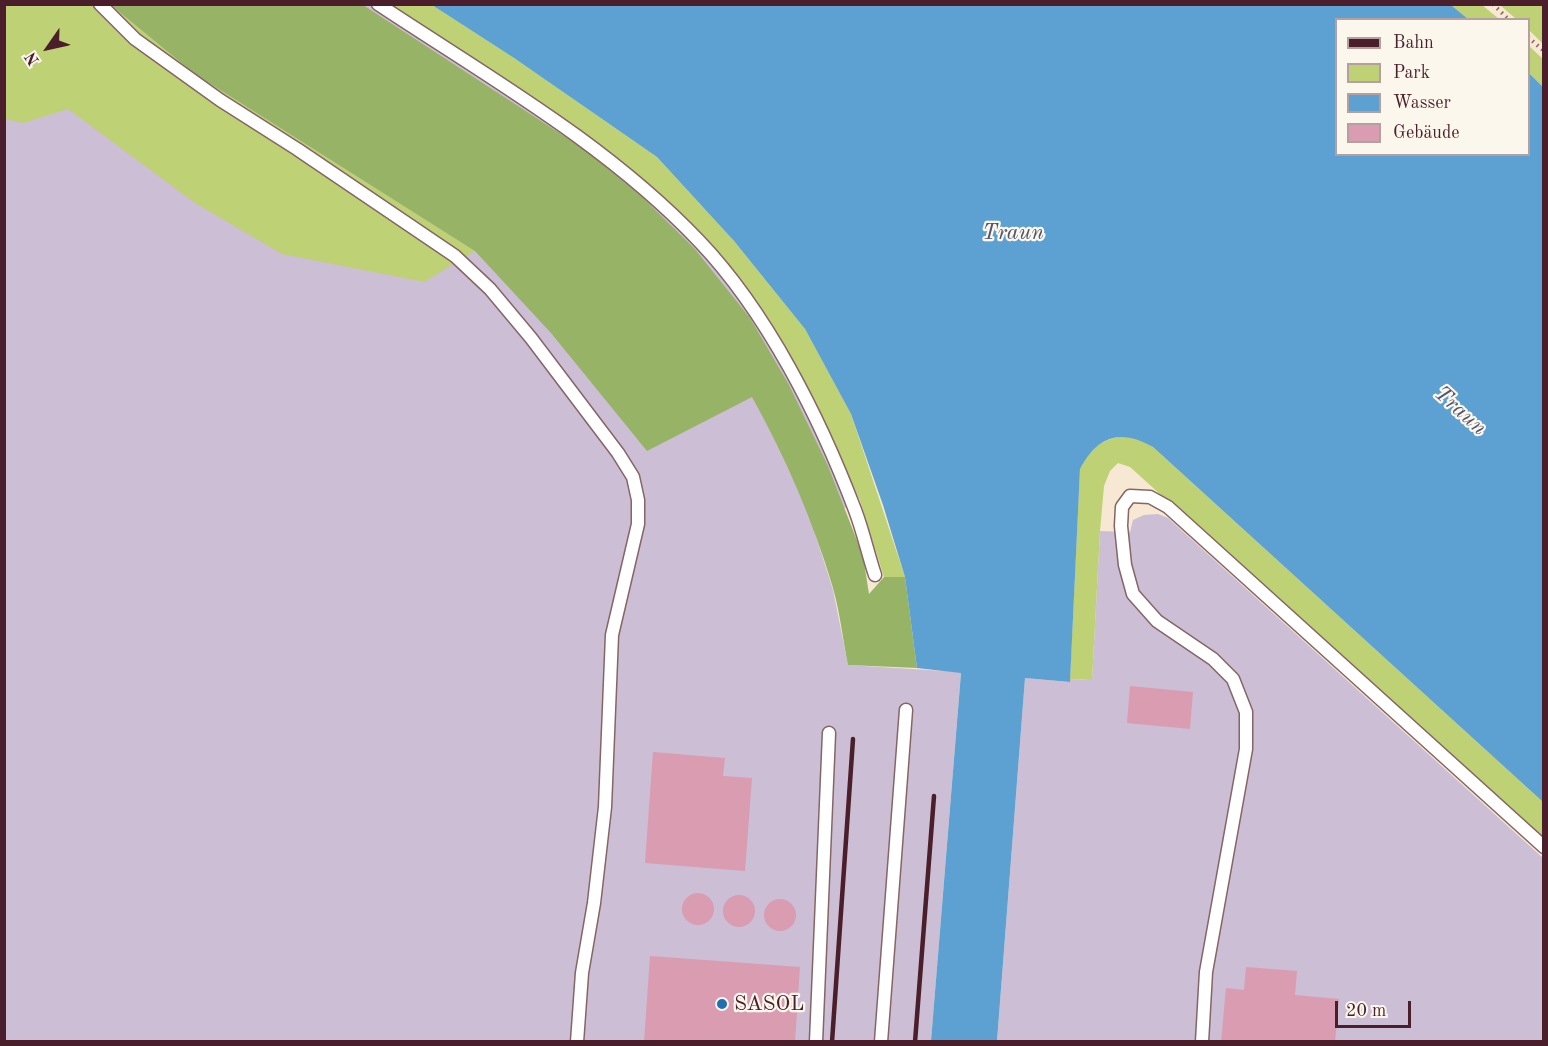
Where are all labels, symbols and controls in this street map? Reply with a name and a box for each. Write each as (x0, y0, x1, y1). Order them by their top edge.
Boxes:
north arrow (18, 18, 78, 78)
legend (1335, 18, 1530, 156)
text: Bahn (1393, 34, 1434, 52)
text: N (23, 49, 43, 68)
text: Park (1393, 64, 1430, 82)
text: Wasser (1393, 94, 1451, 112)
text: Gebäude (1393, 124, 1460, 142)
water label: Traun (982, 220, 1044, 246)
water label: Traun (1428, 381, 1492, 441)
scale bar (1338, 989, 1414, 1027)
place label: SASOL (734, 991, 804, 1017)
marker: SASOL (715, 997, 729, 1011)
text: 20 m (1346, 1002, 1386, 1020)

